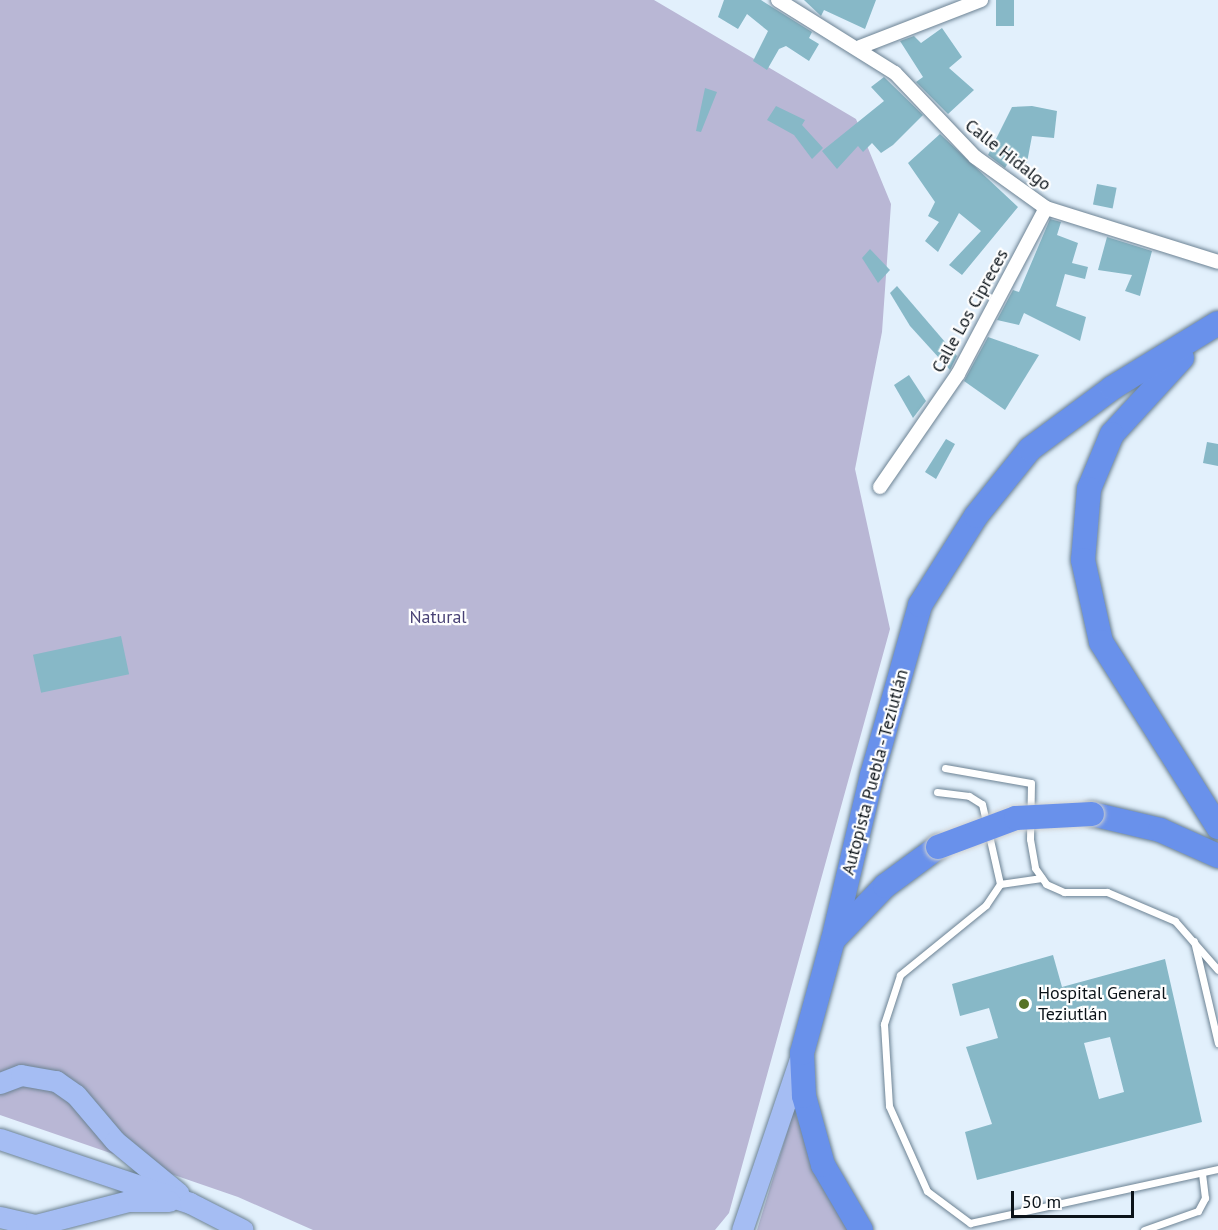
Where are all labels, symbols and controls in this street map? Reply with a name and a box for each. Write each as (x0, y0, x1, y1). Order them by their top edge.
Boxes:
street label: Calle Hidalgo (961, 115, 1055, 195)
street label: Calle Los Cipreces (927, 245, 1013, 377)
park label: Natural (409, 606, 467, 628)
street label: Autopista Puebla - Teziutlán (837, 665, 913, 879)
place label: Hospital General Teziutlán (1038, 983, 1166, 1026)
marker: Hospital General Teziutlán (1015, 995, 1033, 1013)
scale bar (1014, 1179, 1137, 1217)
text: 50 m (1022, 1190, 1061, 1213)

